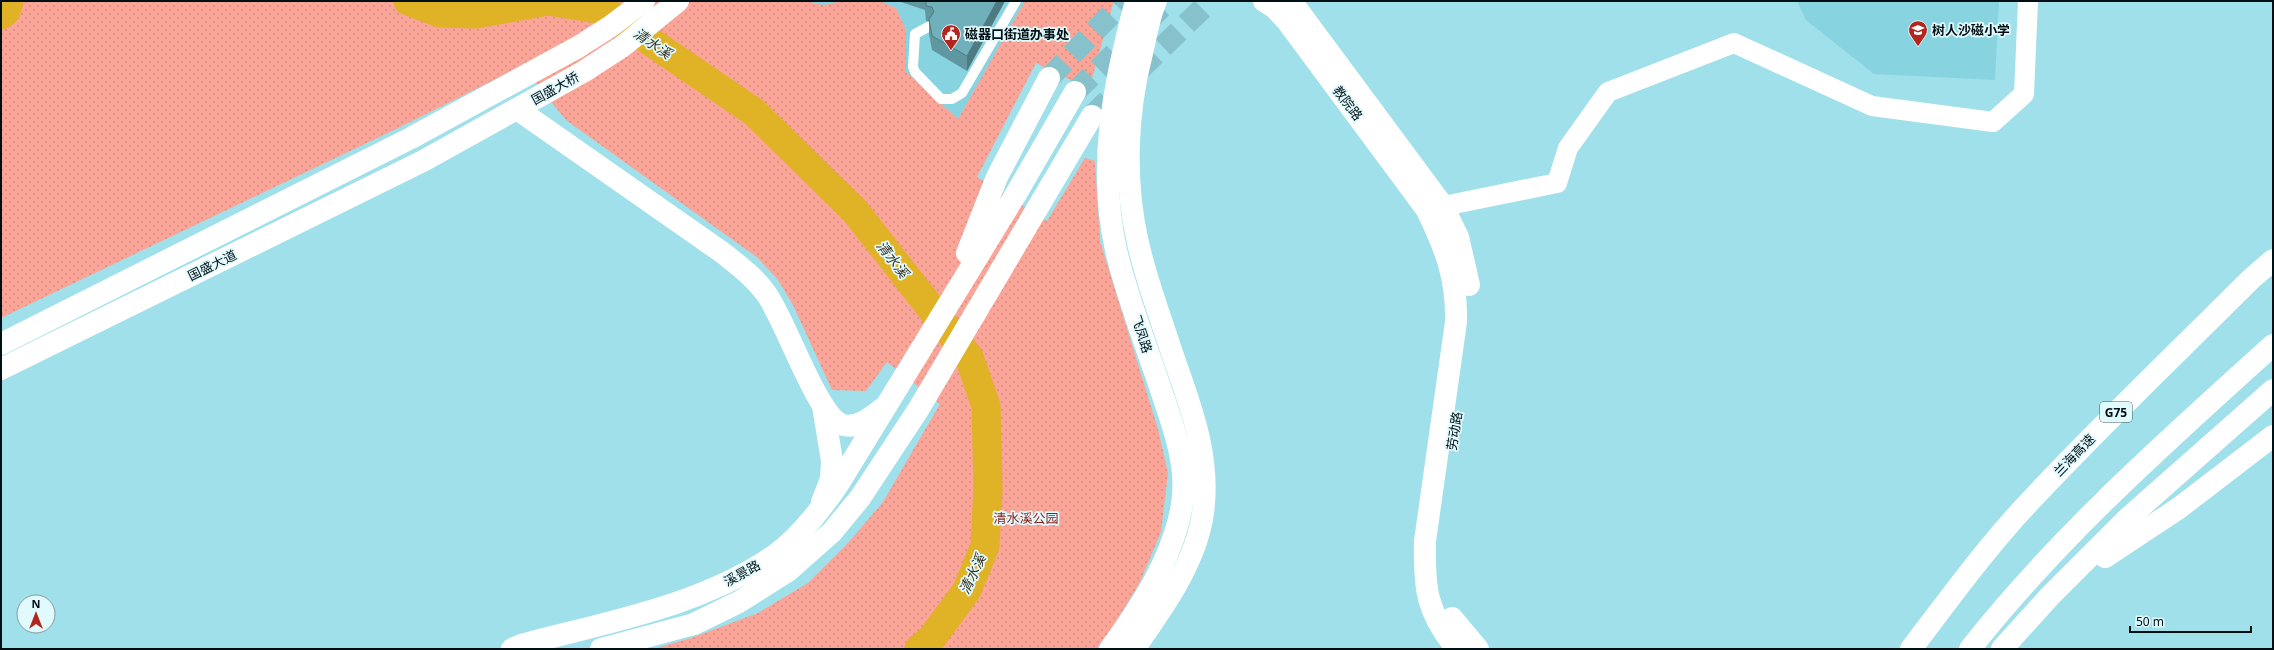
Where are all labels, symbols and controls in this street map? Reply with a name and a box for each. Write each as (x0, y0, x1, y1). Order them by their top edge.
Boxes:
school or university icon: 树人沙磁小学 (1907, 19, 1929, 47)
place label: 树人沙磁小学 (1932, 21, 2010, 39)
water label: 清水溪 (630, 23, 677, 64)
public building icon: 磁器口街道办事处 (940, 23, 962, 51)
place label: 磁器口街道办事处 (965, 25, 1069, 43)
street label: 国盛大桥 (528, 68, 582, 108)
street label: 教院路 (1329, 82, 1367, 124)
water label: 清水溪 (873, 237, 915, 283)
street label: 国盛大道 (185, 246, 239, 284)
street label: 飞凤路 (1127, 313, 1157, 355)
road number: G75 (2100, 402, 2132, 422)
street label: 劳动路 (1442, 410, 1466, 452)
street label: 兰海高速 (2049, 430, 2099, 480)
park label: 清水溪公园 (993, 509, 1059, 527)
water label: 清水溪 (955, 549, 990, 597)
street label: 溪景路 (721, 556, 763, 590)
north arrow (16, 594, 56, 634)
text: N (32, 596, 40, 611)
scale bar (2130, 608, 2251, 634)
text: 50 m (2136, 613, 2164, 630)

